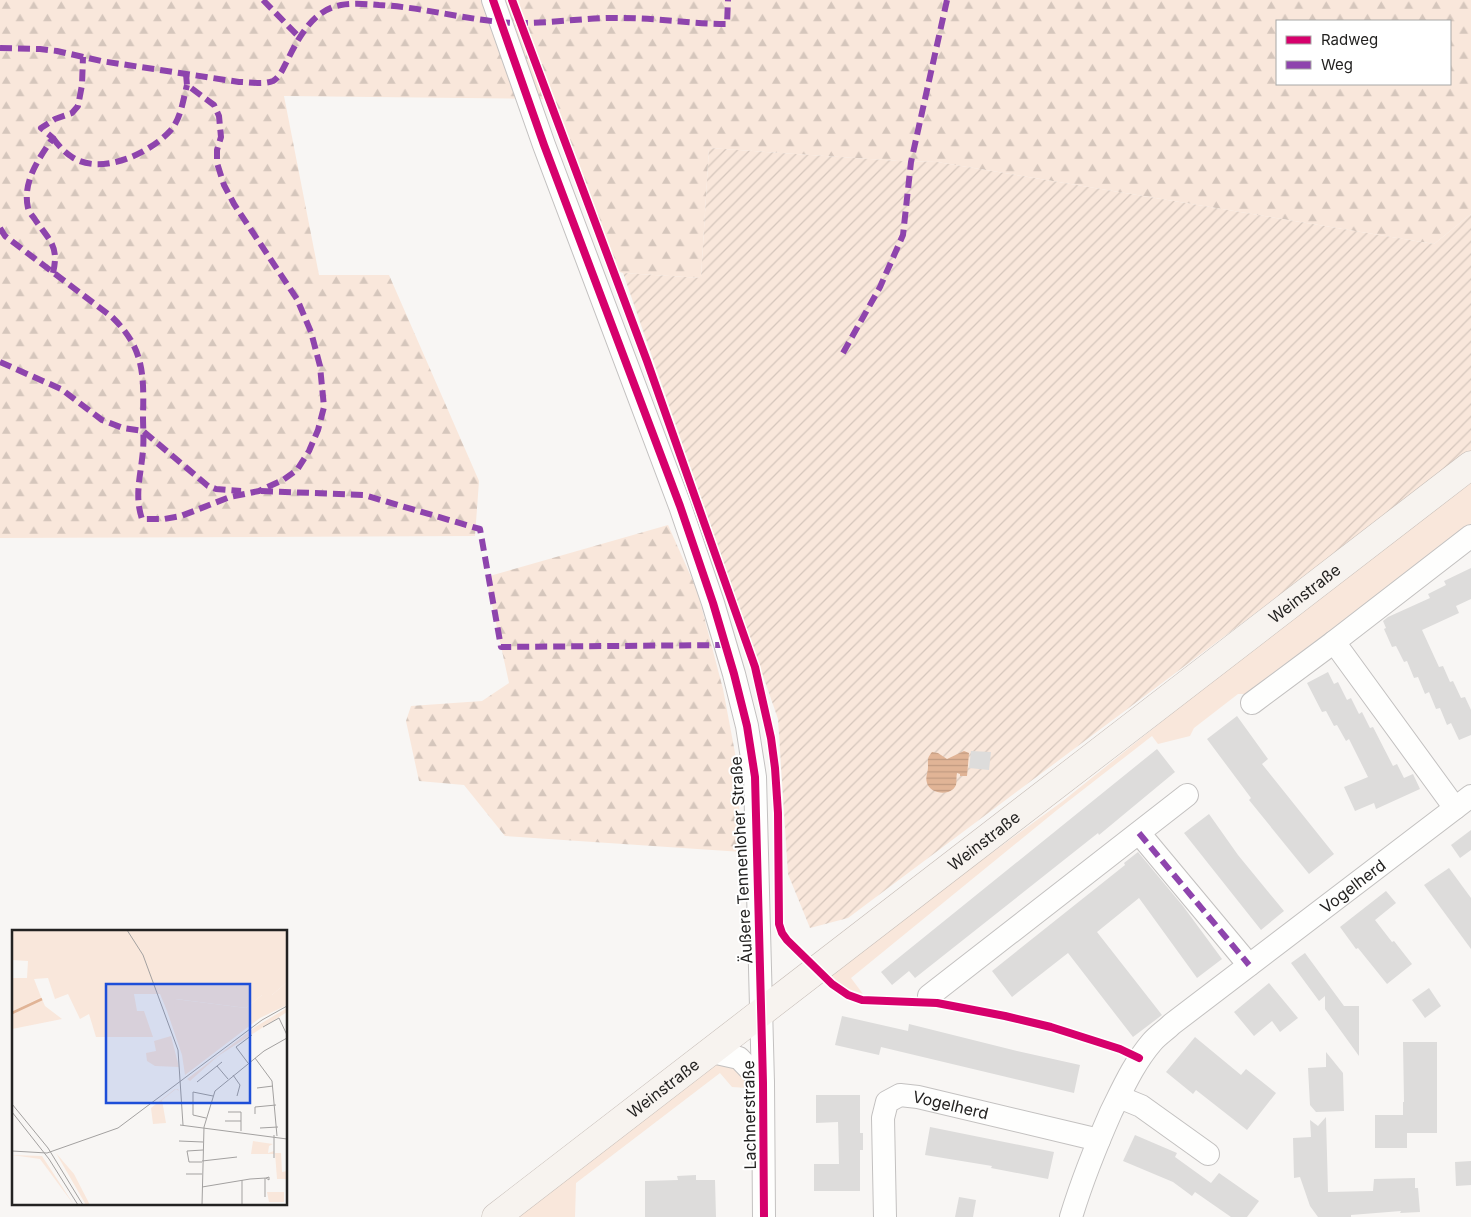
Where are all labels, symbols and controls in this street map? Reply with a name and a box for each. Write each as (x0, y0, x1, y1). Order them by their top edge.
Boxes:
legend (1276, 20, 1451, 85)
text: Radweg (1321, 30, 1378, 49)
text: Weg (1321, 55, 1353, 74)
street label: Weinstraße (1265, 559, 1344, 627)
street label: Äußere Tennenloher Straße (726, 756, 756, 964)
street label: Weinstraße (944, 807, 1024, 875)
street label: Vogelherd (1316, 855, 1390, 918)
inset map (12, 930, 288, 1204)
street label: Weinstraße (623, 1054, 703, 1122)
street label: Lachnerstraße (738, 1060, 760, 1170)
street label: Vogelherd (911, 1086, 991, 1123)

